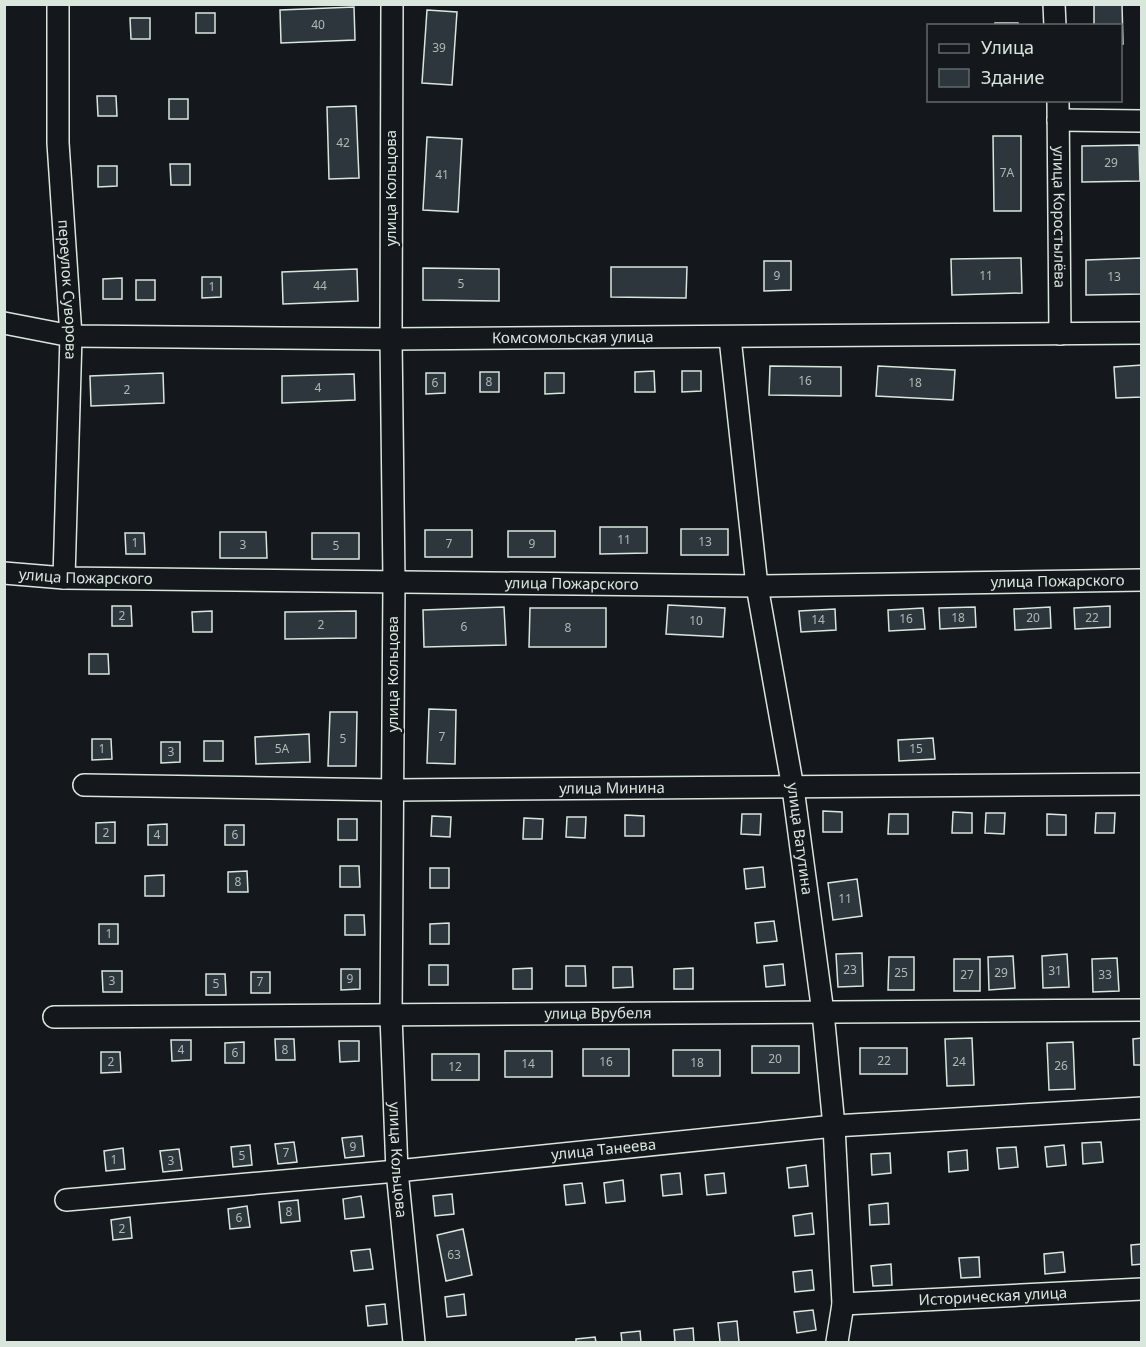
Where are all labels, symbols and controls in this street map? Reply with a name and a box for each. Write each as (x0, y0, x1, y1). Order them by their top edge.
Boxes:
house number: 40 (311, 16, 325, 33)
legend (927, 24, 1122, 102)
text: Улица (981, 35, 1034, 59)
house number: 39 (432, 39, 446, 56)
text: Здание (981, 65, 1045, 89)
street label: улица Кольцова (380, 130, 400, 246)
house number: 42 (336, 134, 350, 151)
street label: улица Коростылёва (1049, 146, 1071, 288)
house number: 29 (1104, 154, 1118, 171)
house number: 7А (1000, 164, 1015, 181)
house number: 41 (435, 166, 449, 183)
street label: переулок Суворова (54, 219, 82, 360)
house number: 9 (774, 267, 781, 284)
house number: 11 (979, 267, 993, 284)
house number: 13 (1107, 268, 1121, 285)
house number: 5 (458, 275, 465, 292)
house number: 44 (313, 277, 327, 294)
house number: 1 (209, 278, 215, 295)
street label: Комсомольская улица (492, 326, 654, 347)
house number: 16 (798, 372, 812, 389)
house number: 8 (486, 373, 493, 390)
house number: 6 (432, 374, 439, 391)
house number: 18 (908, 374, 922, 391)
house number: 4 (315, 379, 322, 396)
house number: 2 (124, 381, 131, 398)
house number: 11 (617, 531, 631, 548)
house number: 13 (698, 533, 712, 550)
house number: 1 (132, 534, 138, 551)
house number: 7 (446, 535, 453, 552)
house number: 9 (529, 535, 536, 552)
house number: 3 (240, 536, 247, 553)
house number: 5 (333, 537, 340, 554)
street label: улица Пожарского (18, 563, 153, 588)
street label: улица Пожарского (991, 569, 1125, 591)
street label: улица Пожарского (505, 572, 639, 594)
house number: 2 (119, 607, 126, 624)
house number: 18 (951, 609, 965, 626)
house number: 20 (1026, 609, 1040, 626)
house number: 22 (1085, 609, 1099, 626)
house number: 16 (899, 610, 913, 627)
house number: 14 (811, 611, 825, 628)
house number: 10 (689, 612, 703, 629)
house number: 2 (318, 616, 325, 633)
street label: улица Кольцова (382, 616, 402, 732)
house number: 6 (461, 618, 468, 635)
house number: 8 (565, 619, 572, 636)
house number: 7 (439, 728, 446, 745)
house number: 5 (340, 730, 347, 747)
house number: 1 (99, 740, 105, 757)
house number: 5А (275, 740, 290, 757)
house number: 15 (909, 740, 923, 757)
house number: 3 (168, 743, 175, 760)
street label: улица Минина (559, 777, 665, 798)
street label: улица Ватутина (783, 781, 818, 896)
house number: 2 (103, 824, 110, 841)
house number: 4 (154, 826, 161, 843)
house number: 6 (232, 826, 239, 843)
house number: 8 (235, 873, 242, 890)
house number: 11 (838, 890, 852, 907)
house number: 1 (106, 925, 112, 942)
house number: 23 (843, 961, 857, 978)
house number: 31 (1048, 962, 1062, 979)
house number: 25 (894, 964, 908, 981)
house number: 29 (994, 964, 1008, 981)
house number: 27 (960, 966, 974, 983)
house number: 33 (1098, 966, 1112, 983)
house number: 9 (347, 970, 354, 987)
house number: 3 (109, 972, 116, 989)
house number: 7 (257, 973, 264, 990)
house number: 5 (213, 975, 220, 992)
street label: улица Врубеля (544, 1002, 652, 1023)
house number: 4 (178, 1041, 185, 1058)
house number: 8 (282, 1041, 289, 1058)
house number: 6 (232, 1044, 239, 1061)
house number: 20 (768, 1050, 782, 1067)
house number: 22 (877, 1052, 891, 1069)
house number: 2 (108, 1053, 115, 1070)
house number: 16 (599, 1053, 613, 1070)
house number: 24 (952, 1053, 966, 1070)
house number: 18 (690, 1054, 704, 1071)
house number: 14 (521, 1055, 535, 1072)
house number: 26 (1054, 1057, 1068, 1074)
house number: 12 (448, 1058, 462, 1075)
street label: улица Кольцова (385, 1101, 413, 1219)
street label: улица Танеева (550, 1133, 657, 1164)
house number: 9 (350, 1138, 357, 1155)
house number: 7 (283, 1144, 290, 1161)
house number: 5 (239, 1147, 246, 1164)
house number: 1 (111, 1151, 117, 1168)
house number: 3 (168, 1152, 175, 1169)
house number: 8 (286, 1203, 293, 1220)
house number: 6 (236, 1209, 243, 1226)
house number: 2 (119, 1220, 126, 1237)
house number: 63 (447, 1246, 461, 1263)
street label: Историческая улица (918, 1282, 1067, 1309)

